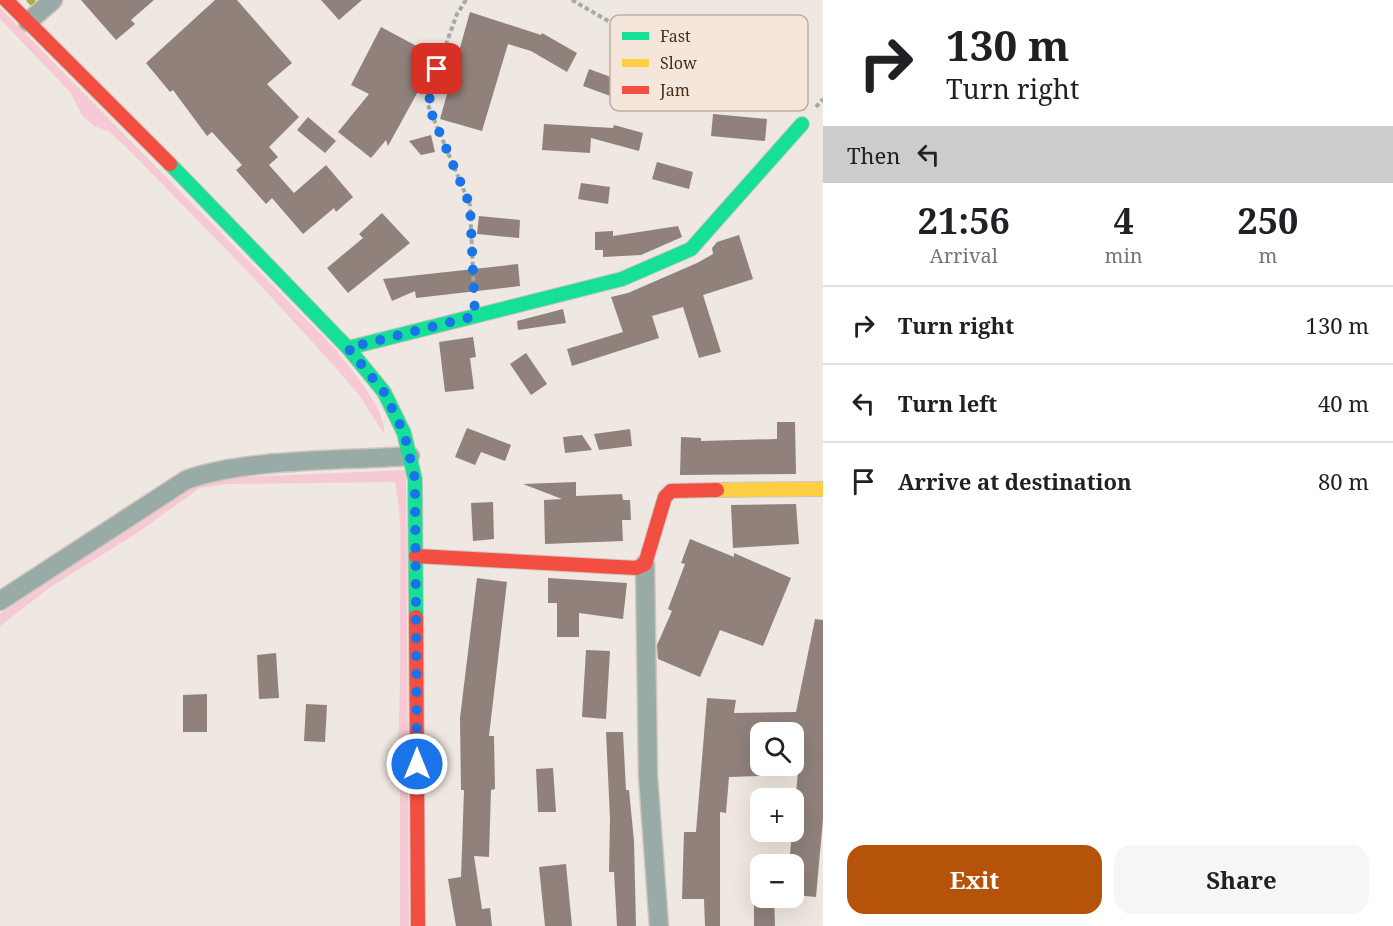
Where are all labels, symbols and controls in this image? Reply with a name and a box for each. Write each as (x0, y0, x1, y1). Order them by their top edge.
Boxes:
legend (610, 15, 808, 111)
text: 130 m (946, 16, 1070, 73)
icon: right (847, 24, 925, 102)
text: Fast (660, 25, 691, 47)
pin (411, 43, 462, 94)
icon: arrive (420, 52, 453, 85)
text: Slow (660, 52, 697, 74)
text: Turn right (946, 70, 1079, 107)
text: Jam (659, 79, 690, 101)
icon: left (912, 138, 945, 171)
text: Then (847, 140, 900, 170)
text: 21:56 (918, 196, 1010, 245)
text: 4 (1113, 196, 1134, 245)
text: 250 (1237, 196, 1298, 245)
text: Arrival (930, 242, 998, 269)
text: min (1105, 242, 1143, 269)
text: m (1258, 242, 1277, 269)
icon: right (847, 309, 880, 342)
text: Turn right (898, 310, 1014, 340)
text: 130 m (1306, 310, 1369, 340)
icon: left (847, 387, 880, 420)
text: Turn left (898, 388, 997, 418)
text: 40 m (1318, 388, 1369, 418)
icon: arrive (847, 465, 880, 498)
text: Arrive at destination (898, 466, 1132, 496)
text: 80 m (1318, 466, 1369, 496)
map controls (750, 722, 804, 908)
button: search (750, 722, 804, 776)
position arrow (385, 732, 449, 796)
button: + (750, 788, 804, 842)
button: Exit (847, 845, 1102, 914)
button: Share (1114, 845, 1369, 914)
button: − (750, 854, 804, 908)

